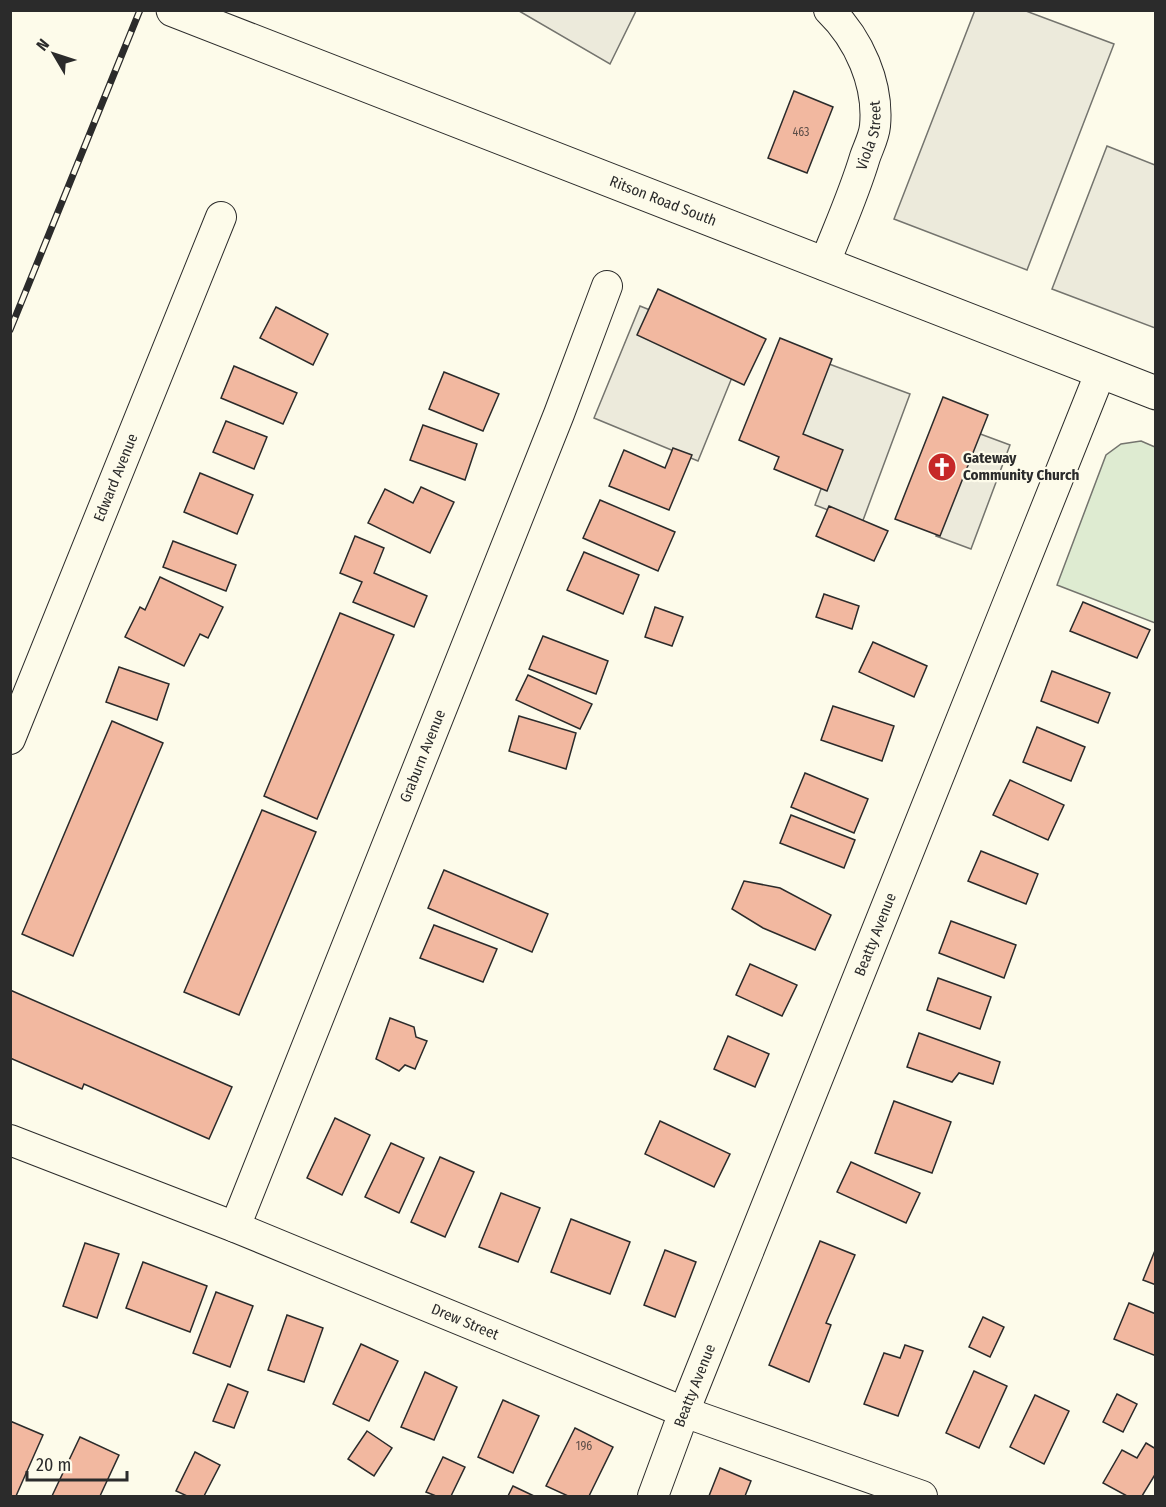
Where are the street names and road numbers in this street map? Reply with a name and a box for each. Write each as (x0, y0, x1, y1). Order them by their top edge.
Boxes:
street label: Viola Street (853, 100, 885, 172)
street label: Ritson Road South (607, 172, 719, 230)
street label: Edward Avenue (90, 431, 142, 524)
street label: Graburn Avenue (396, 707, 449, 805)
street label: Beatty Avenue (851, 890, 900, 979)
street label: Drew Street (429, 1300, 501, 1344)
street label: Beatty Avenue (670, 1341, 719, 1430)

